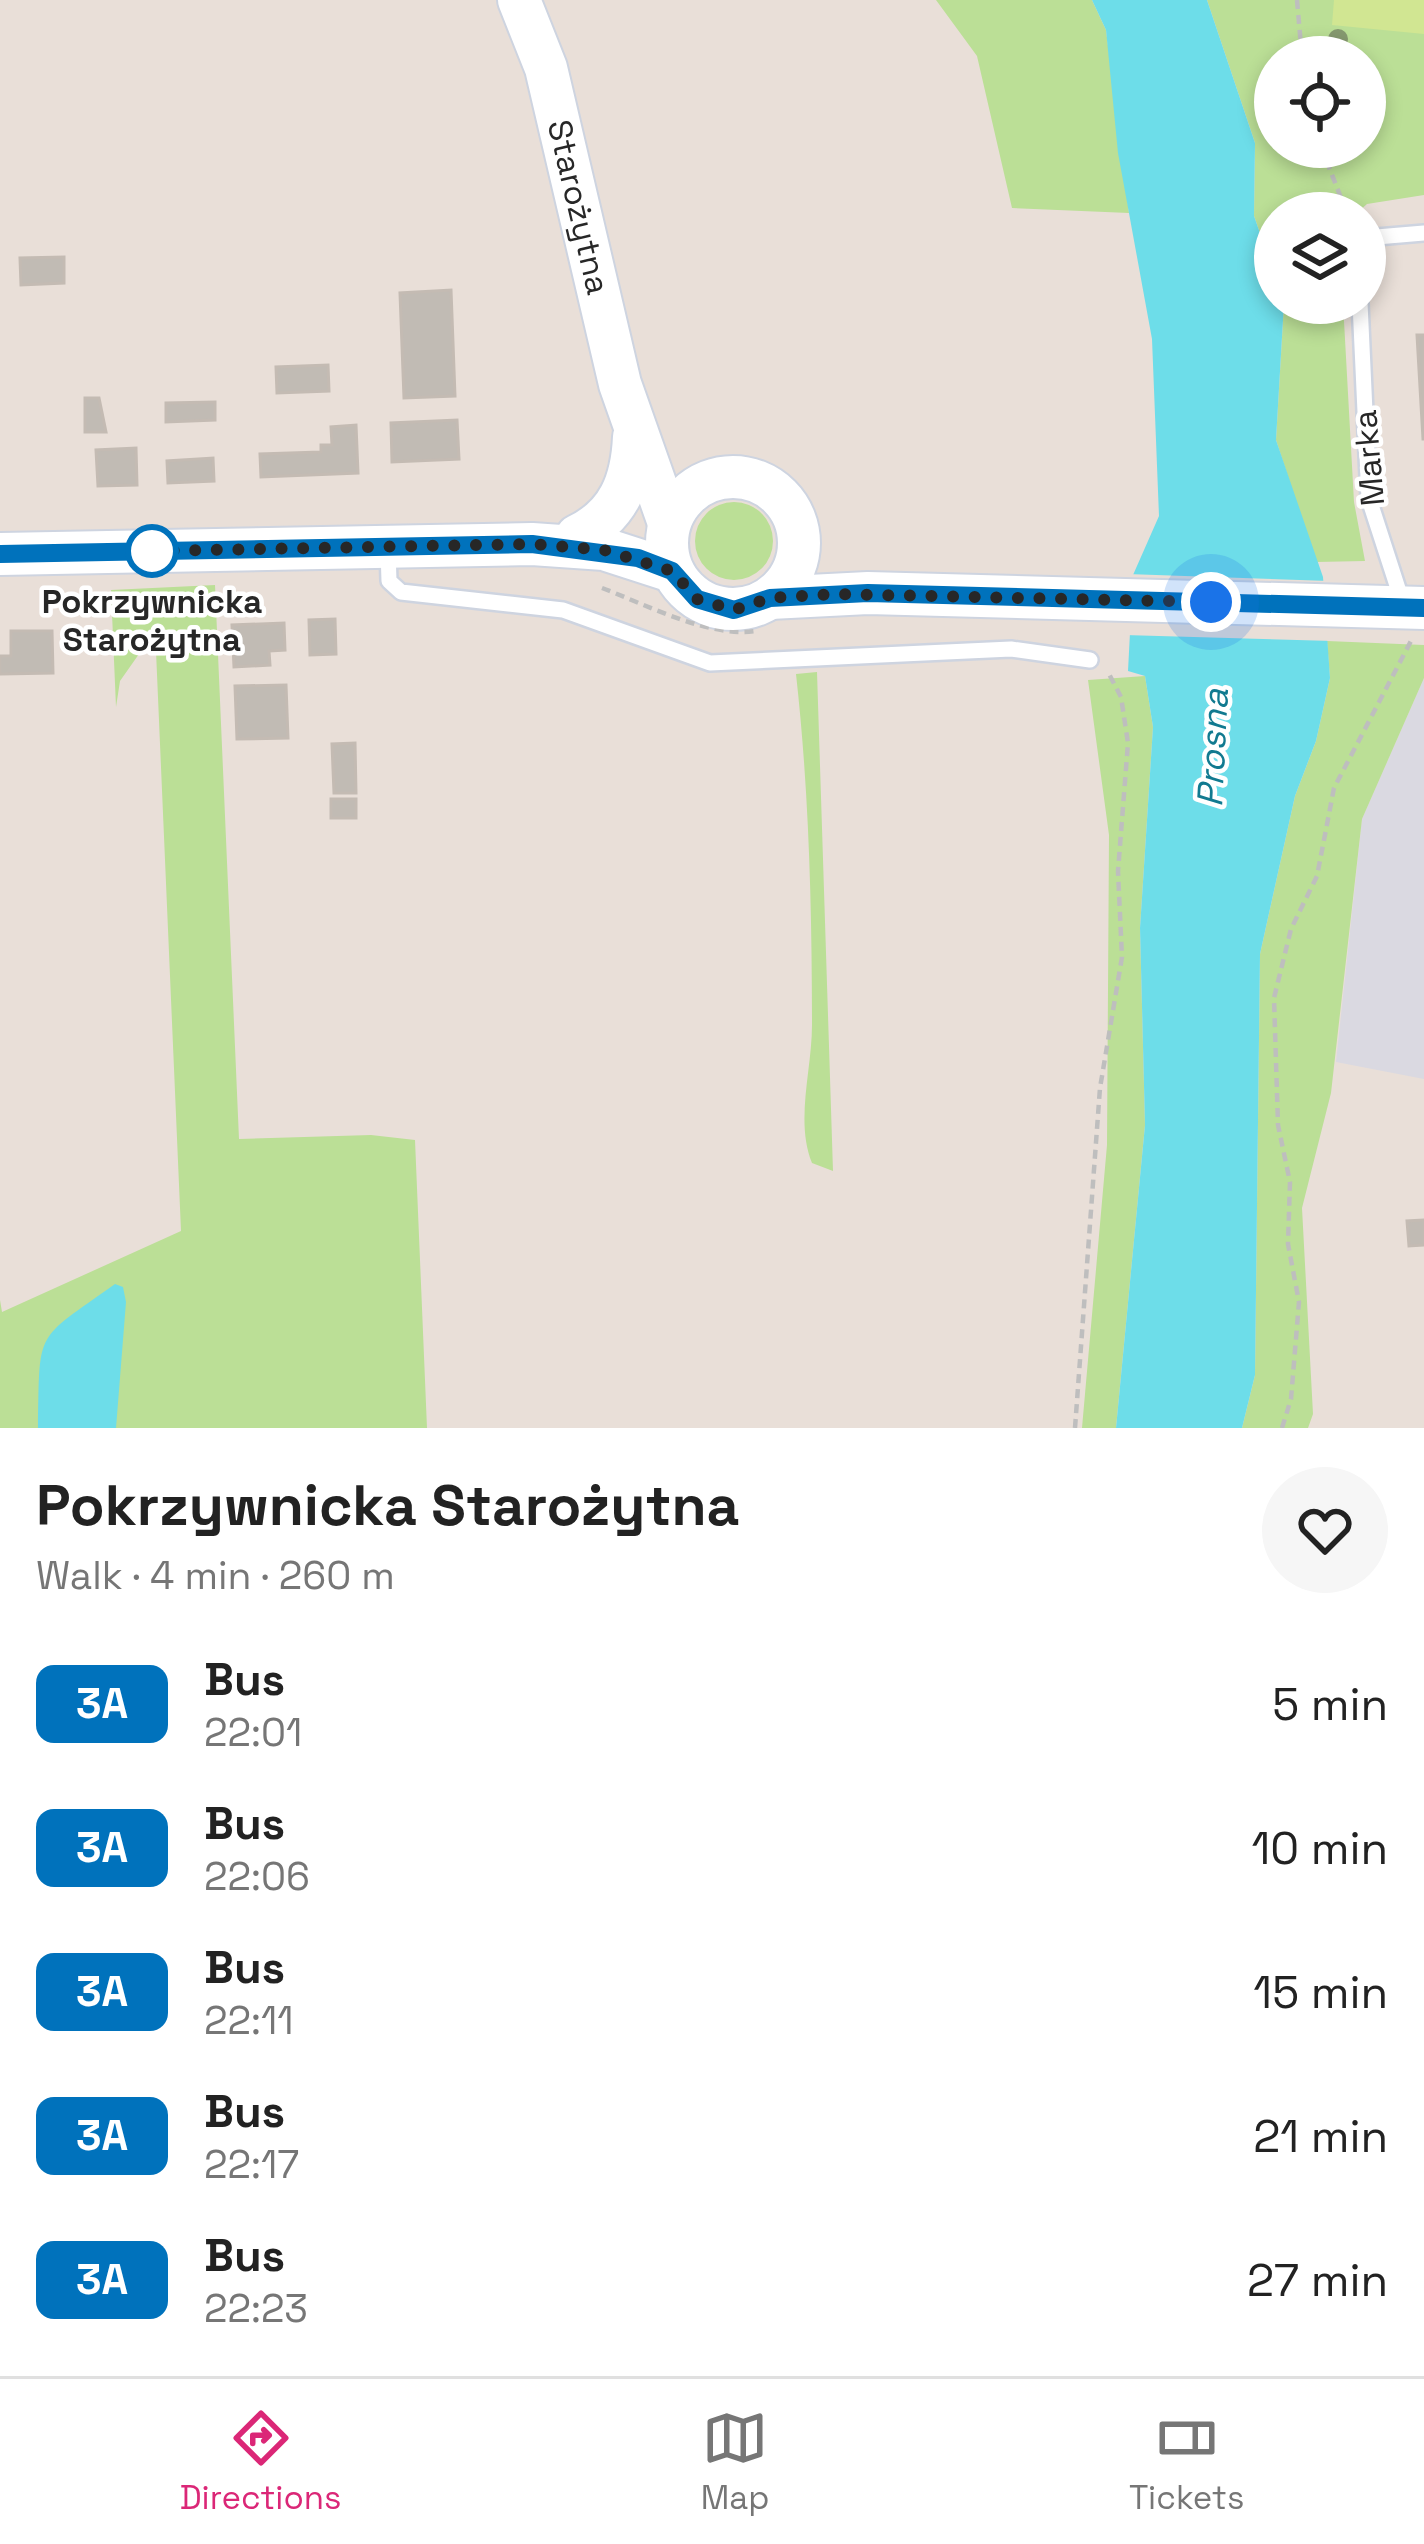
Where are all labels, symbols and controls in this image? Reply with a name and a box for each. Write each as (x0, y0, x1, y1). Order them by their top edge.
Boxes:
map controls (1254, 36, 1386, 324)
button: locate (1254, 36, 1386, 168)
street label: Starożytna (538, 116, 619, 298)
button: layers (1254, 192, 1386, 324)
street label: Marka (1344, 408, 1394, 508)
marker: Pokrzywnicka Starożytna (127, 526, 177, 576)
your location (1181, 572, 1241, 632)
place label: Pokrzywnicka Starożytna (42, 581, 262, 661)
water label: Prosna (1187, 687, 1239, 808)
button: heart (1262, 1467, 1388, 1593)
text: Pokrzywnicka Starożytna (36, 1469, 740, 1542)
text: Walk · 4 min · 260 m (36, 1551, 395, 1600)
text: Bus (204, 1651, 285, 1708)
text: 5 min (1272, 1676, 1388, 1733)
text: 3A (76, 1677, 128, 1730)
text: 22:01 (204, 1708, 302, 1757)
text: Bus (204, 1795, 285, 1852)
text: 10 min (1251, 1820, 1388, 1877)
text: 3A (76, 1821, 128, 1874)
text: 22:06 (204, 1852, 310, 1901)
text: Bus (204, 1939, 285, 1996)
text: 15 min (1253, 1964, 1388, 2021)
text: 3A (76, 1965, 128, 2018)
text: 22:11 (204, 1996, 294, 2045)
text: Bus (204, 2083, 285, 2140)
text: 21 min (1253, 2108, 1388, 2165)
text: 3A (76, 2109, 128, 2162)
text: 22:17 (204, 2140, 299, 2189)
text: Bus (204, 2227, 285, 2284)
text: 27 min (1247, 2252, 1388, 2309)
text: 3A (76, 2253, 128, 2306)
text: 22:23 (204, 2284, 308, 2333)
tab: Directions (180, 2405, 341, 2519)
tab: Map (701, 2405, 770, 2519)
tab: Tickets (1129, 2405, 1244, 2519)

